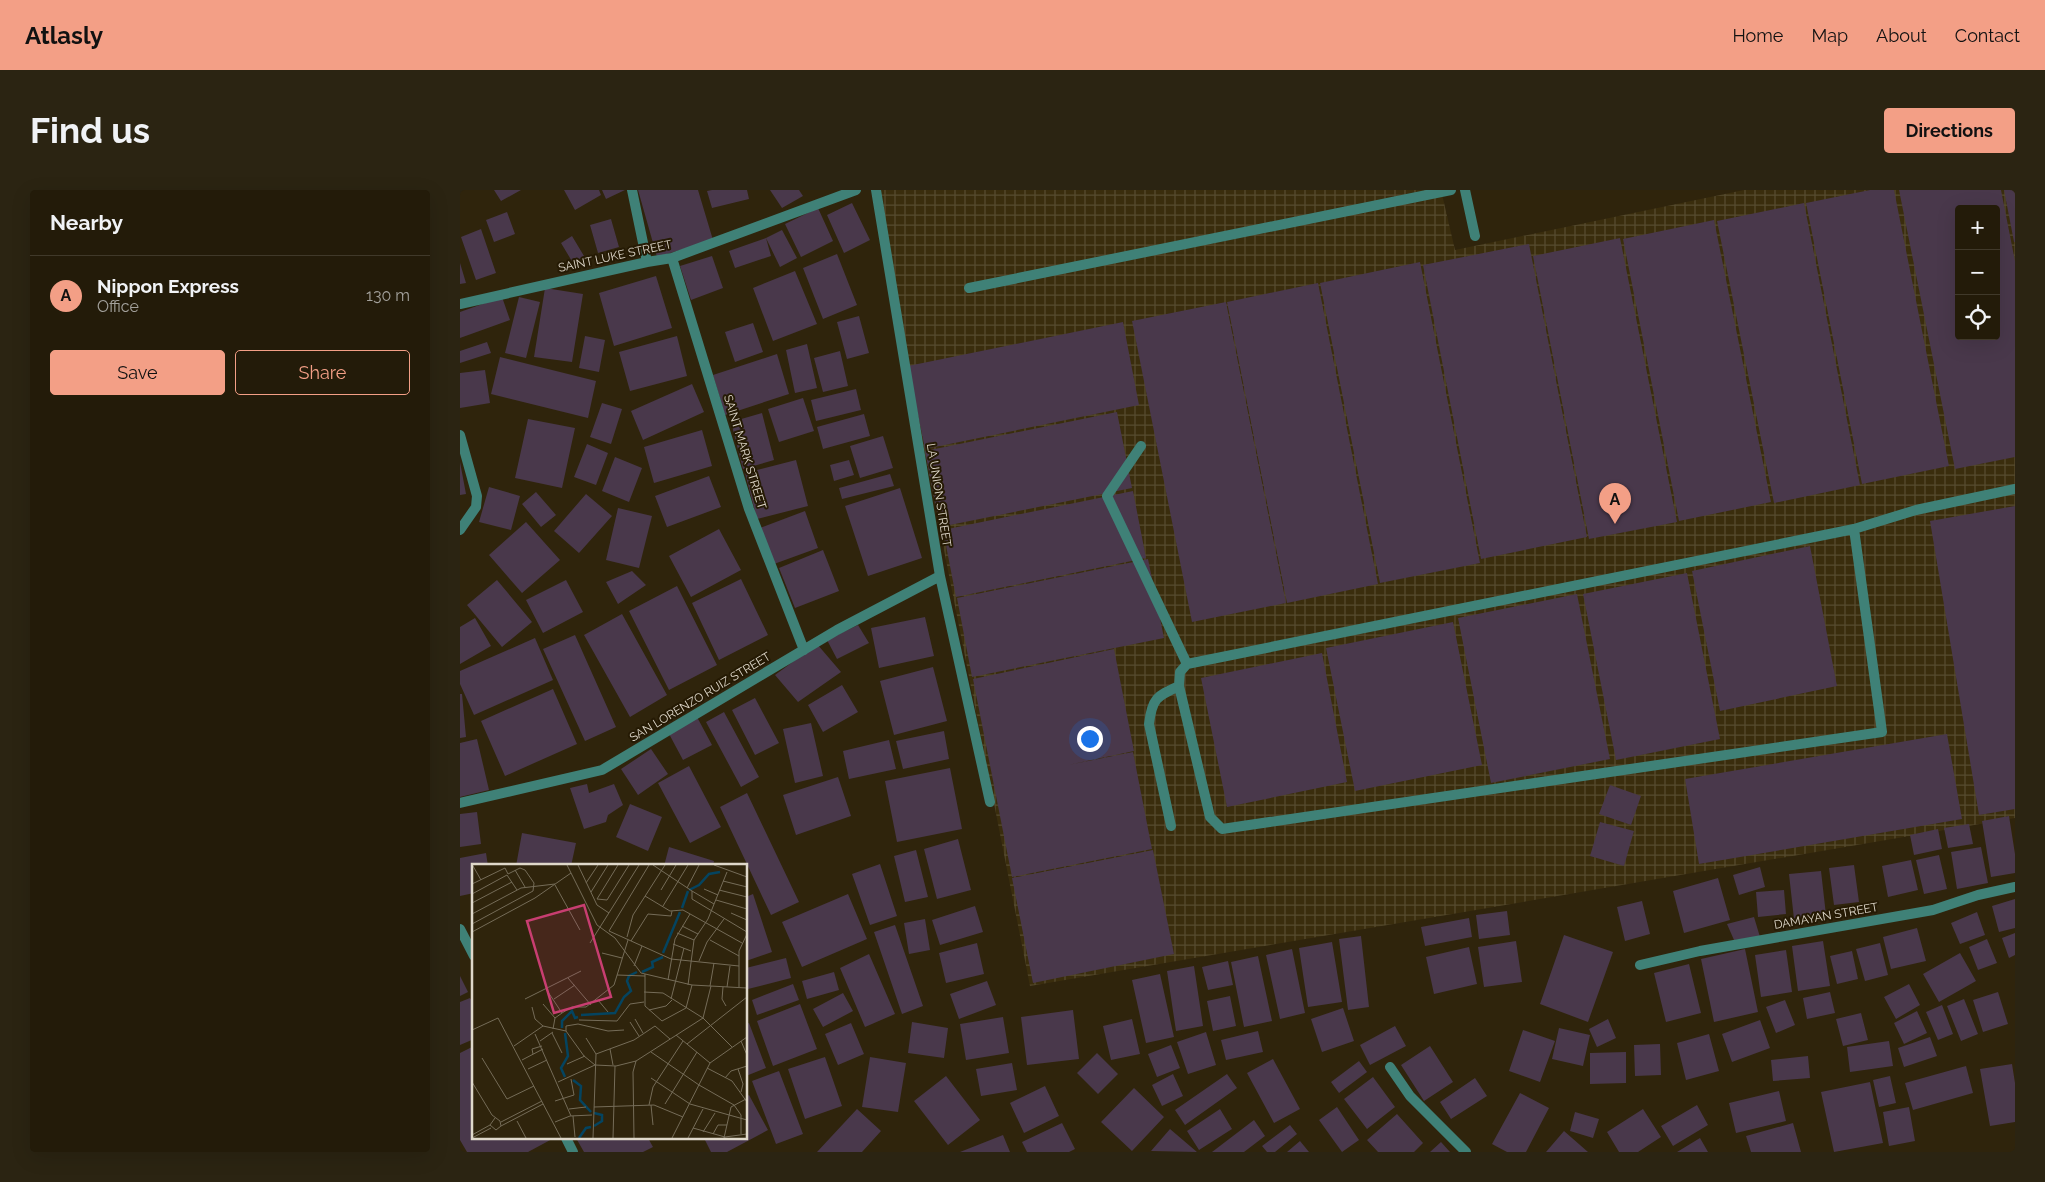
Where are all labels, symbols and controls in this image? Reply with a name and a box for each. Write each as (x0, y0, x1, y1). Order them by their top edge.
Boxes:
text: Atlasly (25, 21, 103, 50)
text: Home (1732, 25, 1783, 46)
text: Map (1811, 25, 1848, 46)
text: About (1876, 25, 1927, 46)
text: Contact (1955, 25, 2020, 46)
button: Directions (1884, 108, 2015, 153)
text: Find us (30, 110, 150, 151)
map controls (1955, 205, 2000, 340)
button: + (1955, 205, 2000, 250)
text: Nearby (50, 210, 123, 235)
street label: SAINT LUKE STREET (557, 237, 674, 275)
button: − (1955, 250, 2000, 295)
text: Nippon Express (97, 275, 239, 297)
text: A (61, 286, 71, 305)
text: 130 m (366, 286, 410, 305)
button: locate (1955, 295, 2000, 340)
text: Office (97, 297, 139, 316)
button: Save (50, 350, 225, 395)
button: Share (235, 350, 410, 395)
street label: SAINT MARK STREET (721, 393, 769, 512)
street label: LA UNION STREET (924, 442, 954, 549)
pin: A (1599, 483, 1631, 524)
street label: SAN LORENZO RUIZ STREET (627, 649, 774, 745)
your location (1077, 726, 1103, 752)
inset map (472, 864, 748, 1140)
street label: DAMAYAN STREET (1773, 900, 1880, 932)

